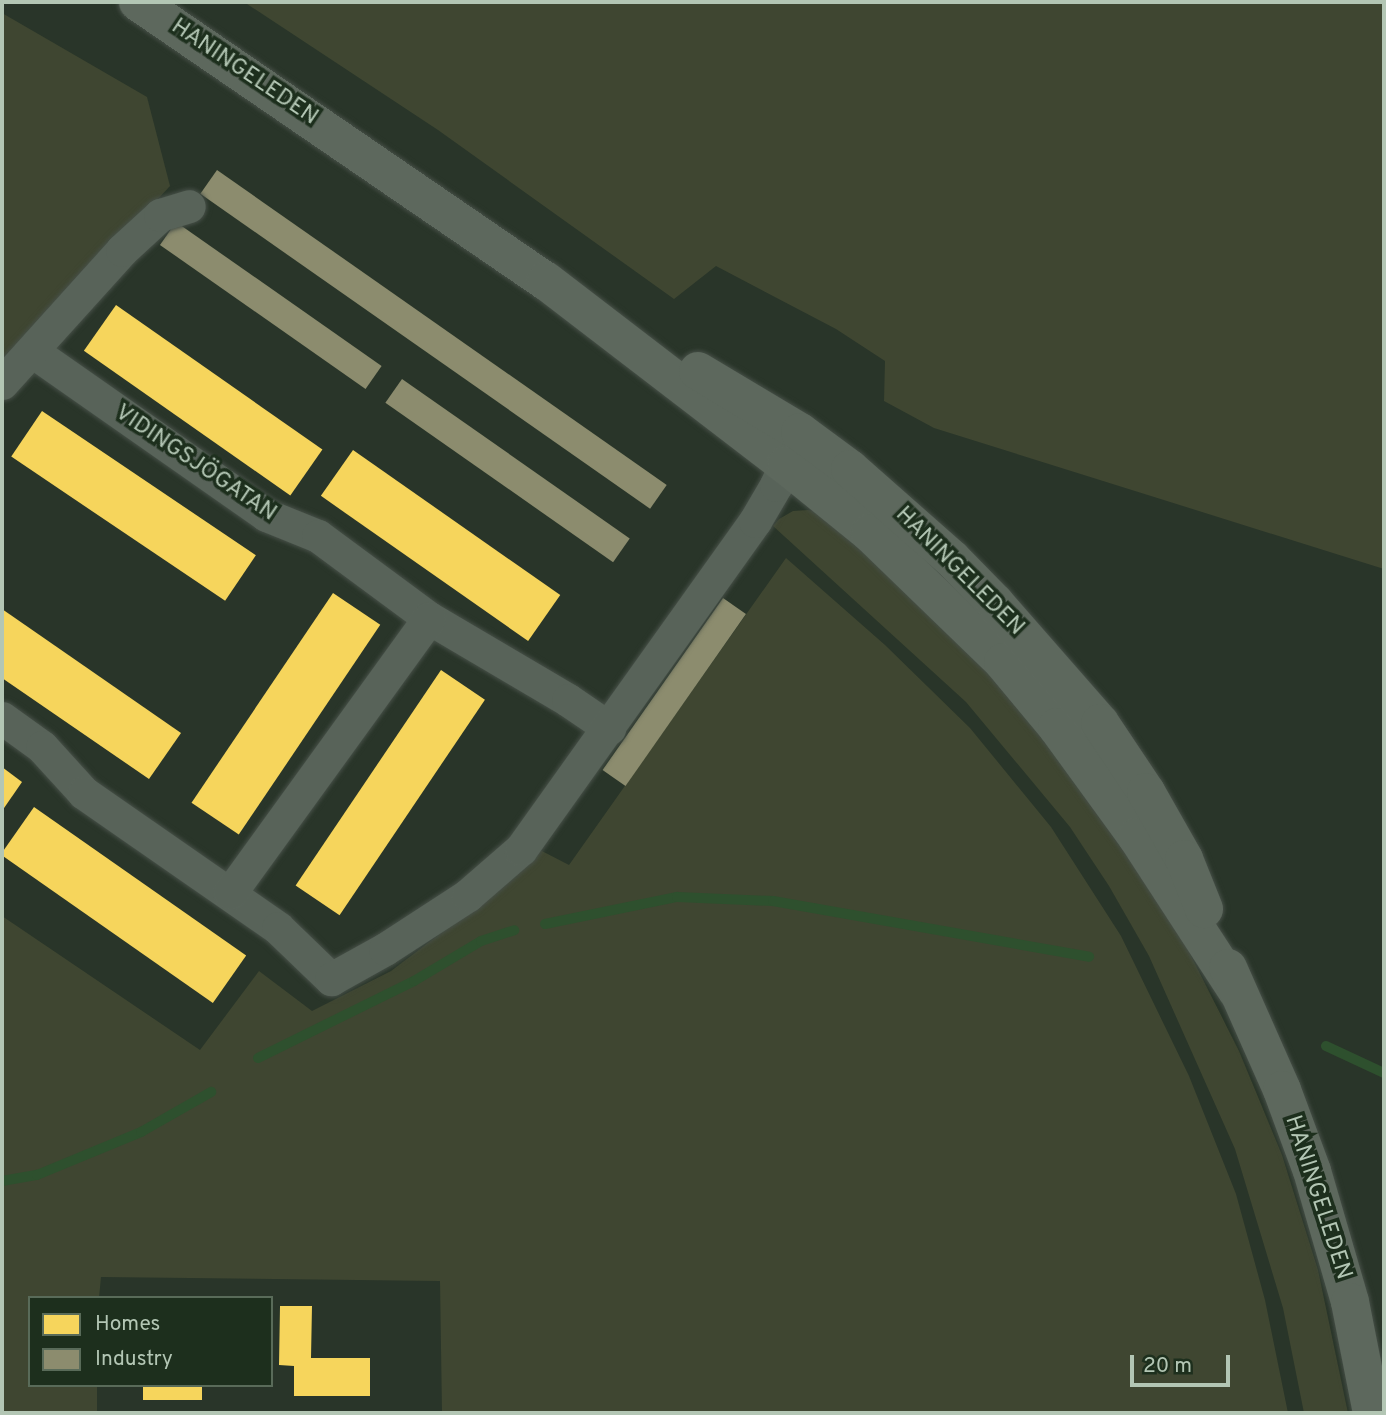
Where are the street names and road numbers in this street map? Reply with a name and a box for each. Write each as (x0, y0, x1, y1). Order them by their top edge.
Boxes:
street label: HANINGELEDEN (165, 14, 323, 132)
street label: VIDINGSJÖGATAN (109, 400, 281, 528)
street label: HANINGELEDEN (889, 502, 1029, 642)
street label: HANINGELEDEN (1277, 1112, 1357, 1284)

